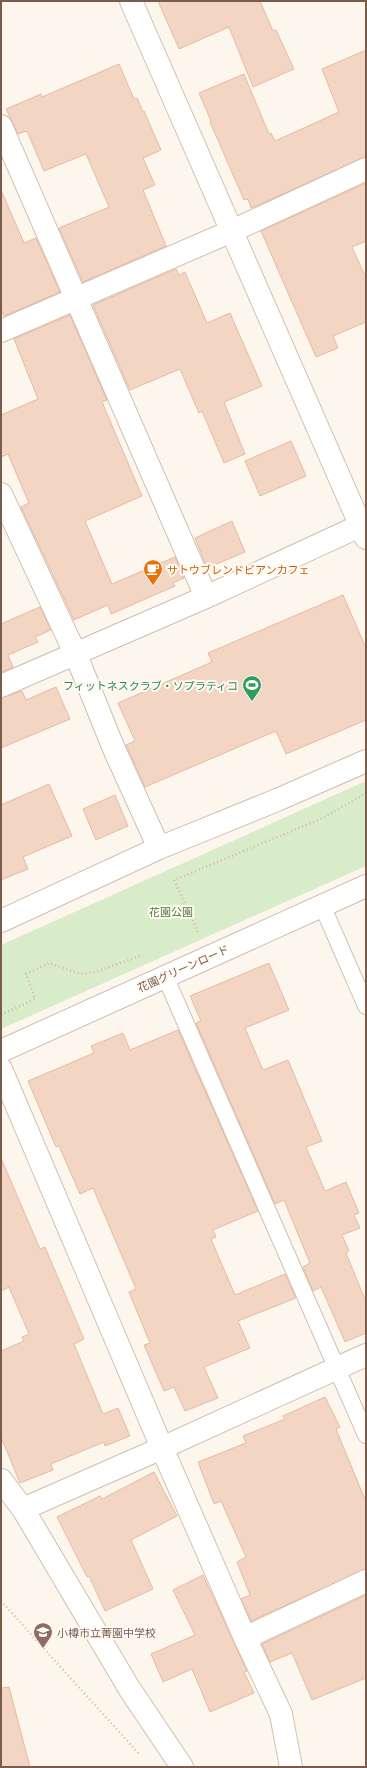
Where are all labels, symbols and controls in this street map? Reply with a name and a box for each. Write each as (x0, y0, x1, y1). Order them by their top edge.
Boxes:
cafe icon: サトウブレンドビアンカフェ (142, 558, 164, 586)
place label: サトウブレンドビアンカフェ (167, 563, 310, 576)
sports icon: フィットネスクラブ・ソプラティコ (241, 674, 263, 702)
place label: フィットネスクラブ・ソプラティコ (63, 679, 238, 692)
park label: 花園公園 (149, 905, 193, 918)
street label: 花園グリーンロード (135, 942, 231, 994)
school or university icon: 小樽市立菁園中学校 (32, 1621, 54, 1649)
place label: 小樽市立菁園中学校 (57, 1626, 156, 1639)

